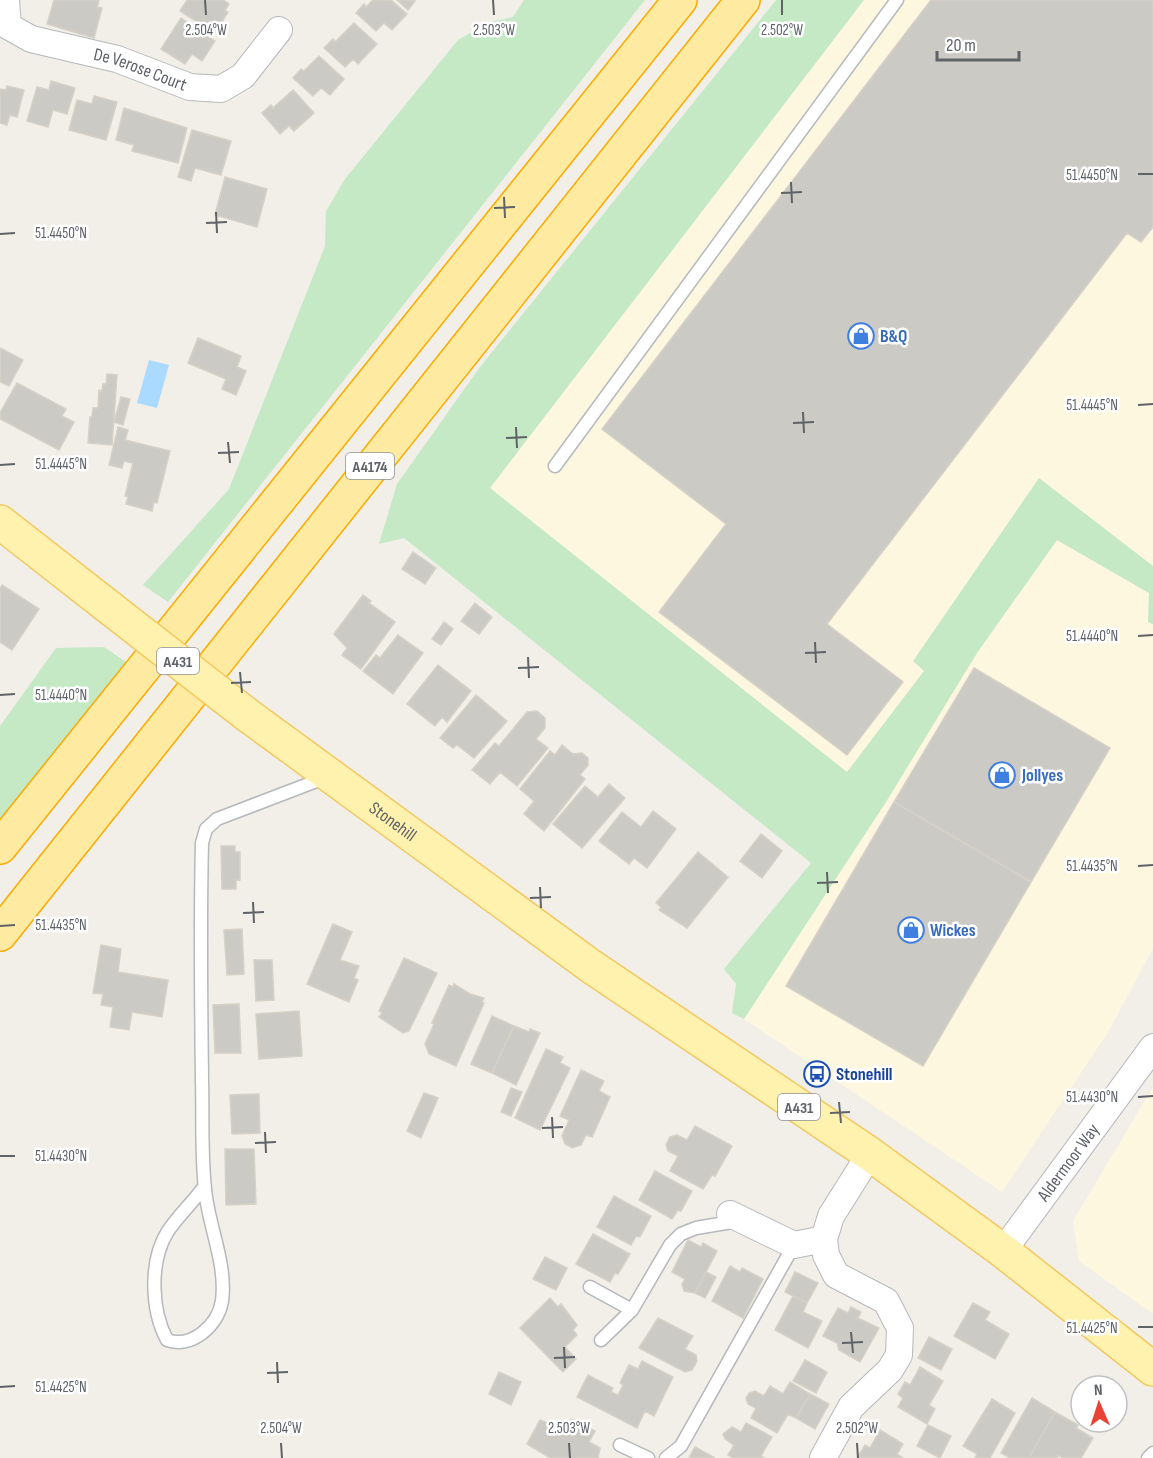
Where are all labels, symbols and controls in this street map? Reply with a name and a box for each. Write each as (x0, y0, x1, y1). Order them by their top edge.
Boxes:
text: 2.504°W (185, 21, 227, 40)
text: 2.503°W (473, 21, 515, 40)
text: 2.502°W (761, 21, 803, 40)
scale bar (937, 24, 1020, 62)
text: 20 m (946, 35, 976, 56)
street label: De Verose Court (92, 44, 190, 96)
text: 51.4450°N (1066, 166, 1118, 185)
text: 51.4450°N (35, 224, 87, 243)
shop icon: B&Q (846, 321, 876, 351)
place label: B&Q (880, 326, 907, 347)
text: 51.4445°N (1066, 396, 1118, 415)
road number: A4174 (346, 453, 394, 479)
text: 51.4445°N (35, 455, 87, 474)
text: 51.4440°N (1066, 627, 1118, 646)
road number: A431 (157, 648, 199, 674)
text: 51.4440°N (35, 686, 87, 705)
shop icon: Jollyes (987, 760, 1017, 790)
place label: Jollyes (1021, 765, 1063, 786)
street label: Stonehill (365, 798, 420, 846)
text: 51.4435°N (1066, 857, 1118, 876)
shop icon: Wickes (896, 915, 926, 945)
text: 51.4435°N (35, 916, 87, 935)
place label: Wickes (930, 920, 976, 941)
bus stop icon: Stonehill (802, 1059, 832, 1089)
place label: Stonehill (836, 1064, 892, 1085)
text: 51.4430°N (1066, 1088, 1118, 1107)
road number: A431 (778, 1094, 820, 1120)
street label: Aldermoor Way (1033, 1120, 1104, 1206)
text: 51.4430°N (35, 1147, 87, 1166)
text: 51.4425°N (1066, 1319, 1118, 1338)
north arrow (1069, 1374, 1129, 1434)
text: 51.4425°N (35, 1378, 87, 1397)
text: N (1094, 1381, 1103, 1400)
text: 2.504°W (260, 1419, 302, 1438)
text: 2.503°W (548, 1419, 590, 1438)
text: 2.502°W (836, 1419, 878, 1438)

